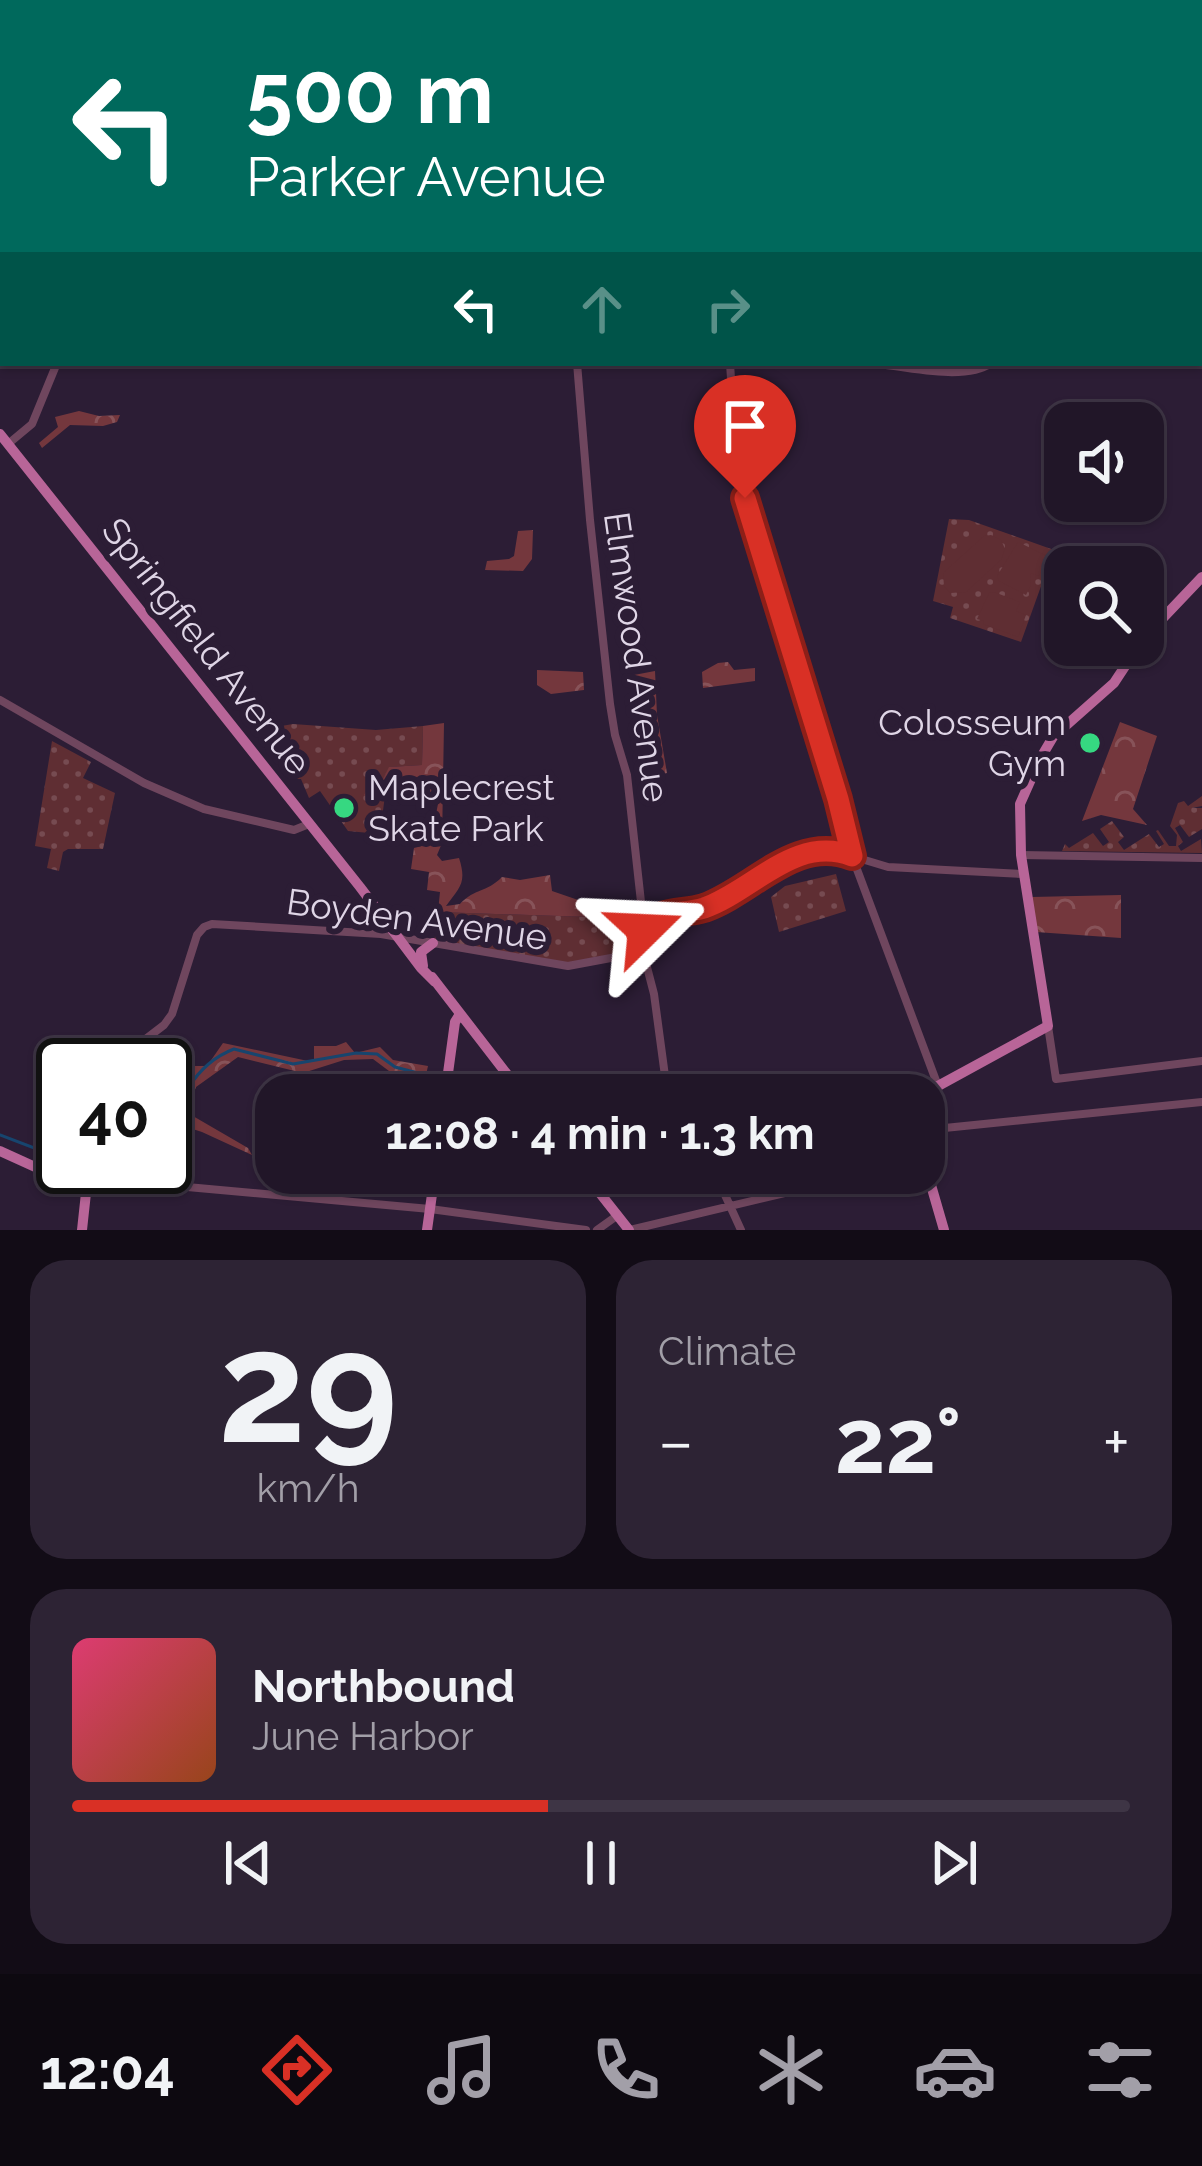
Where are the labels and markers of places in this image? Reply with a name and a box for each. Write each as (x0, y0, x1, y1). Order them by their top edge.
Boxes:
pin (694, 375, 796, 498)
place label: Colosseum Gym (878, 701, 1066, 784)
marker: Colosseum Gym (1077, 730, 1103, 756)
place label: Maplecrest Skate Park (368, 766, 555, 849)
marker: Maplecrest Skate Park (331, 795, 357, 821)

